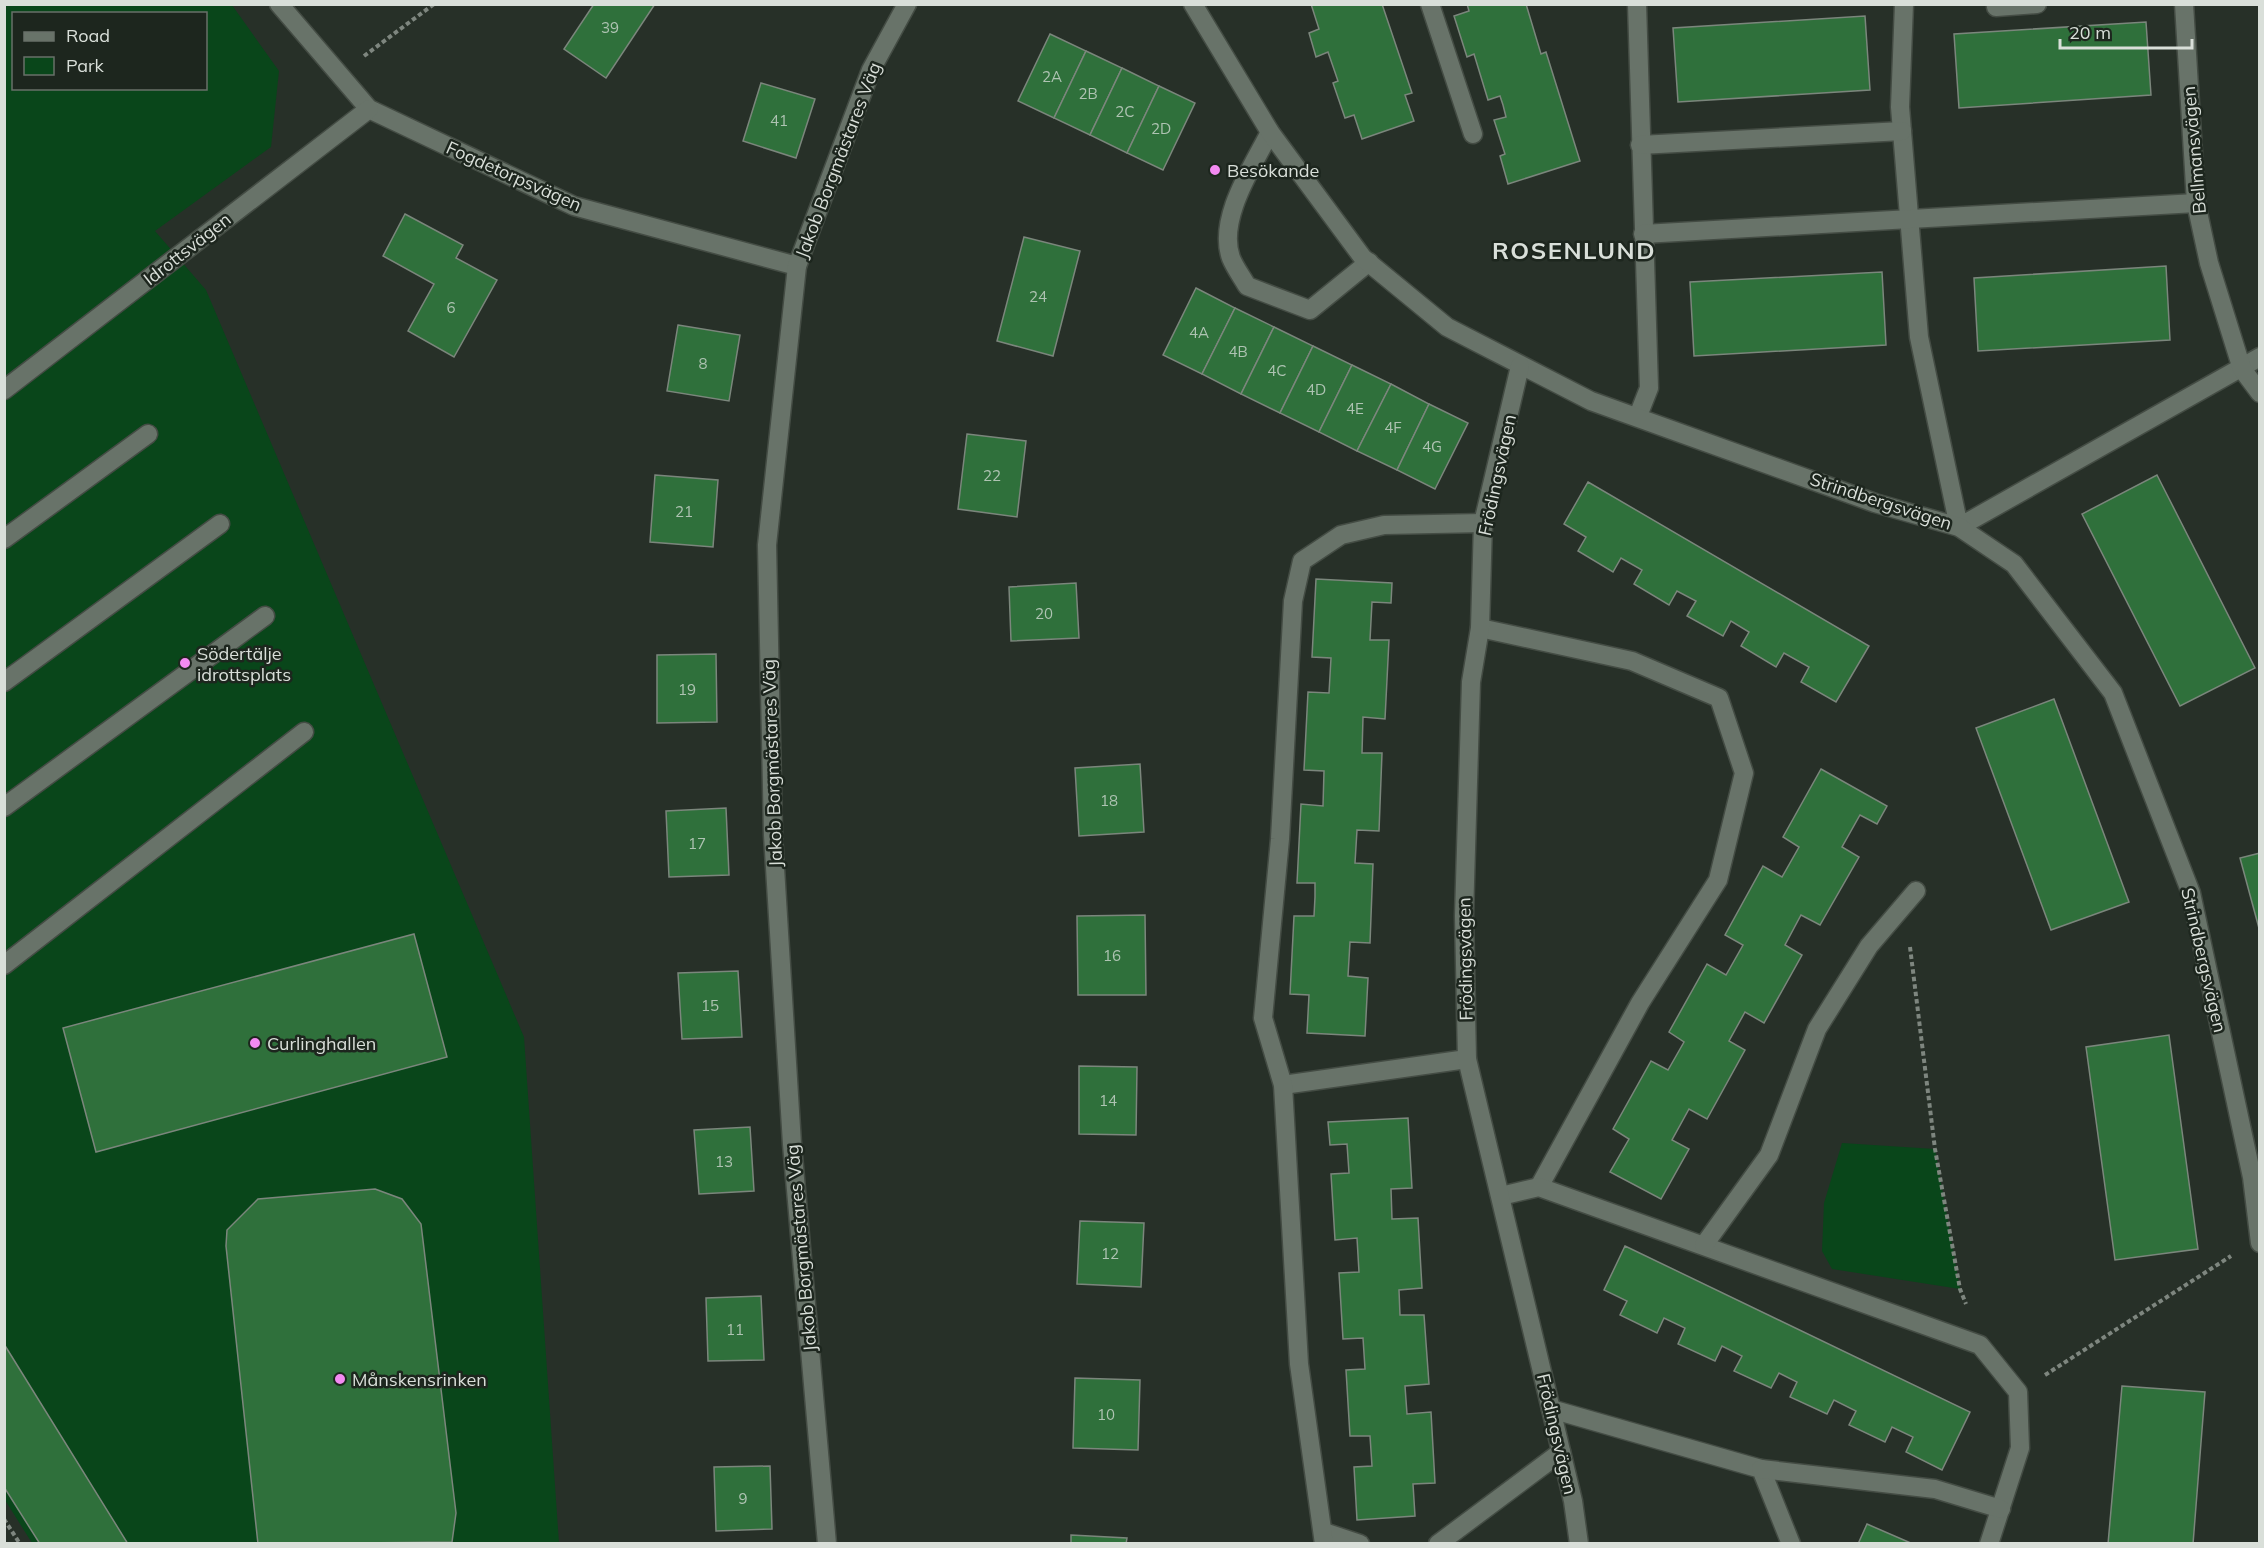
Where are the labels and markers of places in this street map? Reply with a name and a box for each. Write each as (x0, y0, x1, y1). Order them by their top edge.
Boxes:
place label: Besökande (1227, 159, 1319, 182)
marker: Besökande (1208, 163, 1222, 177)
place label: Södertälje idrottsplats (197, 642, 291, 686)
marker: Södertälje idrottsplats (178, 656, 192, 670)
place label: Curlinghallen (267, 1032, 376, 1055)
marker: Curlinghallen (248, 1036, 262, 1050)
place label: Månskensrinken (352, 1368, 487, 1391)
marker: Månskensrinken (333, 1372, 347, 1386)

